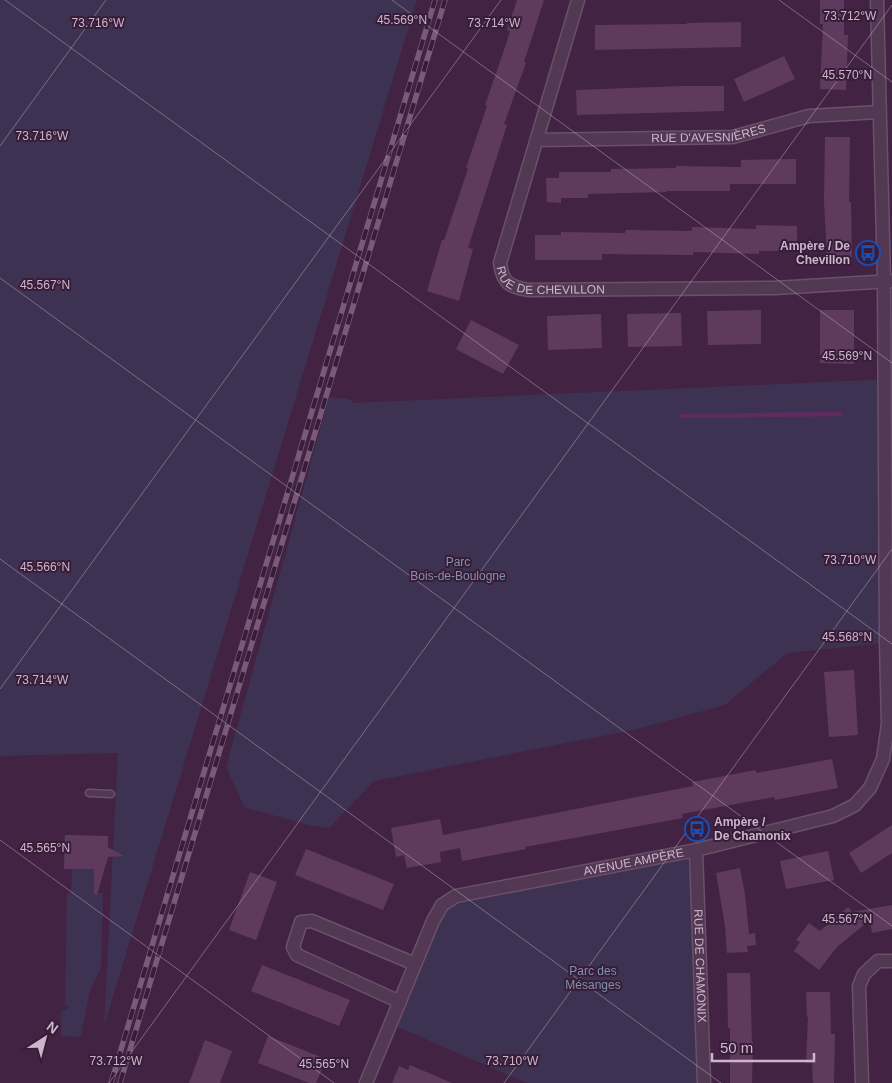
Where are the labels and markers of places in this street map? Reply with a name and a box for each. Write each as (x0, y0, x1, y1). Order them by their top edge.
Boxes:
place label: Ampère / De Chevillon (780, 239, 850, 267)
bus stop icon: Ampère / De Chevillon (855, 240, 881, 266)
place label: Ampère / De Chamonix (714, 815, 791, 843)
bus stop icon: Ampère / De Chamonix (684, 816, 710, 842)

